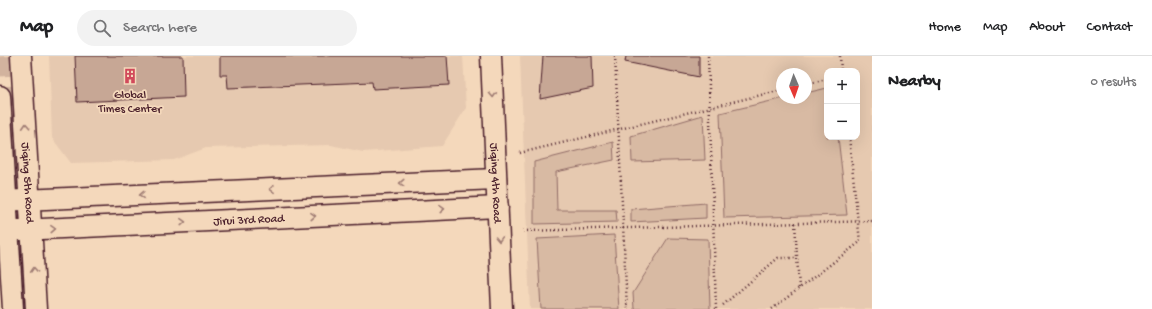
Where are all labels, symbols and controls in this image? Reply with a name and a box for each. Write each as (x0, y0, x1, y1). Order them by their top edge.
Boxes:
search box (77, 10, 357, 46)
text: Map (20, 16, 53, 39)
icon: search (91, 17, 113, 39)
text: Search here (123, 19, 197, 37)
text: Home (929, 19, 961, 36)
text: Map (983, 19, 1007, 36)
text: About (1029, 19, 1065, 36)
text: Contact (1087, 19, 1132, 36)
building icon: Global Times Center (121, 67, 139, 85)
north arrow (776, 68, 812, 104)
map controls (824, 68, 860, 140)
button: + (824, 68, 860, 104)
text: Nearby (888, 72, 941, 92)
text: 0 results (1090, 75, 1136, 90)
place label: Global Times Center (98, 89, 163, 117)
one-way arrow (488, 92, 497, 98)
button: − (824, 104, 860, 140)
one-way arrow (21, 123, 30, 129)
street label: Jiqing 5th Road (17, 142, 36, 225)
street label: Jiqing 4th Road (486, 143, 503, 224)
one-way arrow (399, 179, 405, 187)
one-way arrow (269, 185, 275, 193)
one-way arrow (139, 191, 145, 199)
one-way arrow (439, 205, 445, 214)
street label: Jirui 3rd Road (213, 212, 286, 230)
one-way arrow (310, 212, 316, 220)
one-way arrow (180, 218, 186, 227)
one-way arrow (50, 225, 56, 233)
one-way arrow (495, 236, 504, 242)
one-way arrow (29, 267, 38, 273)

